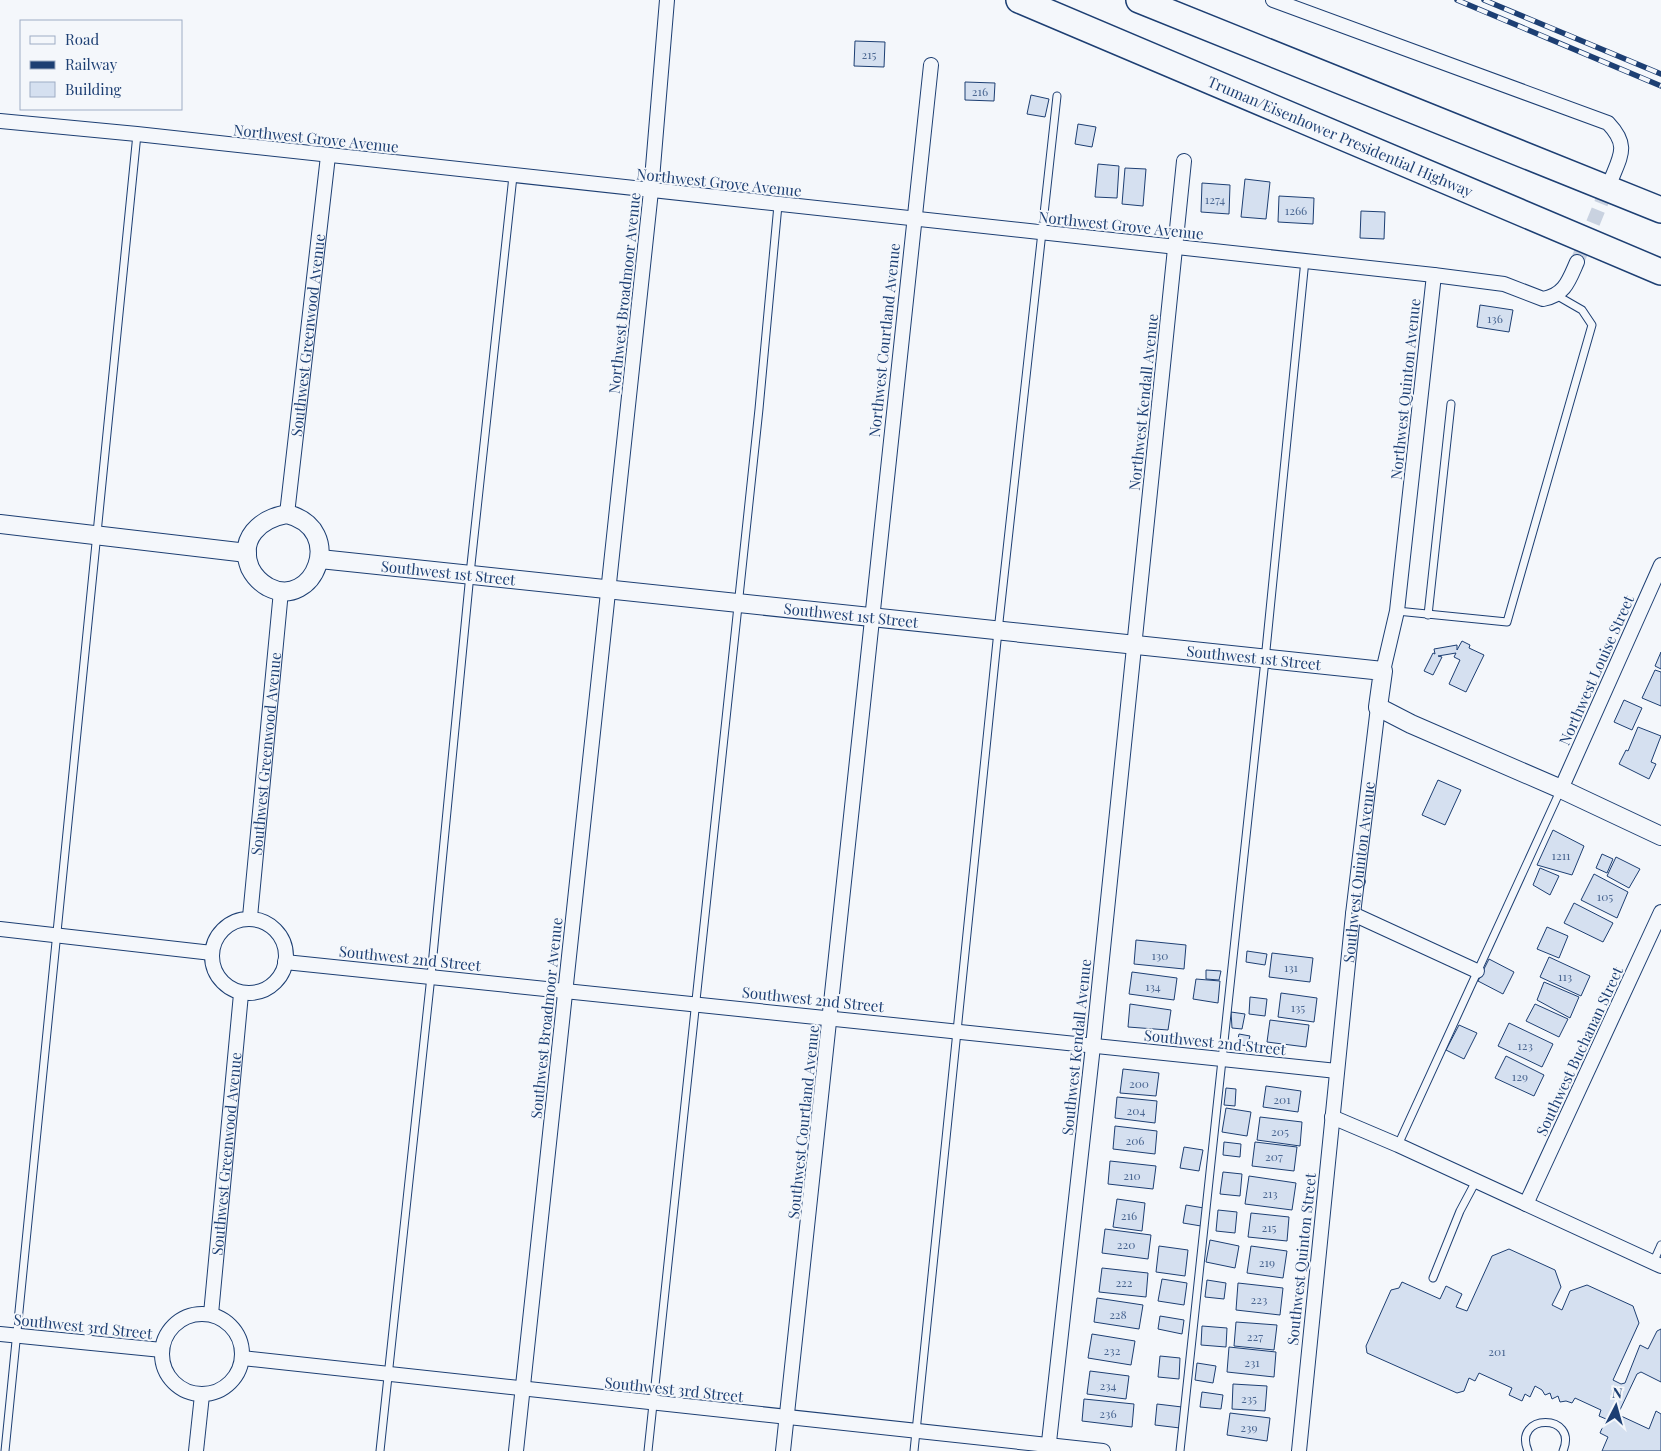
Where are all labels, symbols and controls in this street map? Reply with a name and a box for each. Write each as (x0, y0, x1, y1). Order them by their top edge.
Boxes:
legend (20, 20, 182, 110)
text: Road (65, 29, 99, 49)
house number: 215 (861, 46, 877, 62)
text: Railway (65, 54, 118, 74)
street label: Truman/Eisenhower Presidential Highway (1205, 71, 1476, 201)
text: Building (65, 79, 122, 99)
house number: 216 (972, 83, 988, 99)
street label: Northwest Grove Avenue (232, 119, 400, 157)
street label: Northwest Grove Avenue (635, 163, 803, 201)
street label: Northwest Broadmoor Avenue (603, 191, 645, 395)
house number: 1274 (1205, 191, 1225, 207)
house number: 1266 (1285, 202, 1307, 218)
street label: Northwest Grove Avenue (1037, 206, 1205, 244)
street label: Southwest Greenwood Avenue (286, 233, 329, 438)
street label: Northwest Courtland Avenue (864, 242, 904, 438)
street label: Northwest Quinton Avenue (1386, 297, 1424, 481)
house number: 136 (1487, 310, 1503, 326)
street label: Northwest Kendall Avenue (1124, 313, 1162, 491)
street label: Southwest 1st Street (380, 555, 517, 590)
street label: Northwest Louise Street (1554, 591, 1638, 748)
street label: Southwest 1st Street (783, 598, 920, 632)
street label: Southwest 1st Street (1186, 640, 1323, 674)
street label: Southwest Greenwood Avenue (246, 651, 285, 856)
street label: Southwest Quinton Avenue (1338, 780, 1379, 964)
house number: 1211 (1551, 847, 1571, 863)
house number: 105 (1597, 888, 1613, 904)
street label: Southwest Broadmoor Avenue (525, 916, 567, 1120)
street label: Southwest 2nd Street (338, 941, 483, 975)
house number: 130 (1152, 947, 1168, 963)
street label: Southwest Kendall Avenue (1057, 958, 1095, 1136)
house number: 131 (1284, 959, 1299, 975)
street label: Southwest Buchanan Street (1531, 963, 1627, 1139)
house number: 113 (1558, 968, 1572, 984)
house number: 134 (1145, 978, 1161, 994)
street label: Southwest 2nd Street (741, 982, 886, 1016)
house number: 135 (1291, 999, 1305, 1015)
street label: Southwest Courtland Avenue (783, 1024, 823, 1220)
street label: Southwest 2nd Street (1143, 1025, 1288, 1059)
house number: 123 (1517, 1037, 1533, 1053)
street label: Southwest Greenwood Avenue (207, 1051, 246, 1256)
house number: 129 (1512, 1068, 1528, 1084)
house number: 200 (1129, 1075, 1149, 1091)
house number: 201 (1273, 1091, 1291, 1107)
house number: 204 (1127, 1102, 1146, 1118)
house number: 205 (1271, 1123, 1289, 1139)
house number: 206 (1125, 1132, 1145, 1148)
house number: 207 (1265, 1148, 1283, 1164)
house number: 210 (1123, 1167, 1141, 1183)
street label: Southwest Quinton Street (1282, 1171, 1320, 1346)
house number: 213 (1262, 1185, 1278, 1201)
house number: 216 (1121, 1207, 1137, 1223)
house number: 215 (1261, 1219, 1277, 1235)
house number: 220 (1117, 1236, 1135, 1252)
house number: 219 (1259, 1254, 1275, 1270)
house number: 222 (1115, 1274, 1133, 1290)
house number: 223 (1251, 1291, 1267, 1307)
house number: 228 (1109, 1306, 1127, 1322)
street label: Southwest 3rd Street (13, 1309, 154, 1343)
house number: 227 (1247, 1328, 1263, 1344)
house number: 232 (1104, 1342, 1121, 1358)
house number: 201 (1488, 1343, 1506, 1359)
house number: 231 (1244, 1354, 1260, 1370)
street label: Southwest 3rd Street (604, 1372, 745, 1406)
house number: 234 (1099, 1377, 1117, 1393)
north arrow (1591, 1381, 1641, 1431)
text: N (1611, 1383, 1623, 1403)
house number: 235 (1241, 1390, 1257, 1406)
house number: 236 (1099, 1405, 1117, 1421)
house number: 239 (1240, 1419, 1258, 1435)

